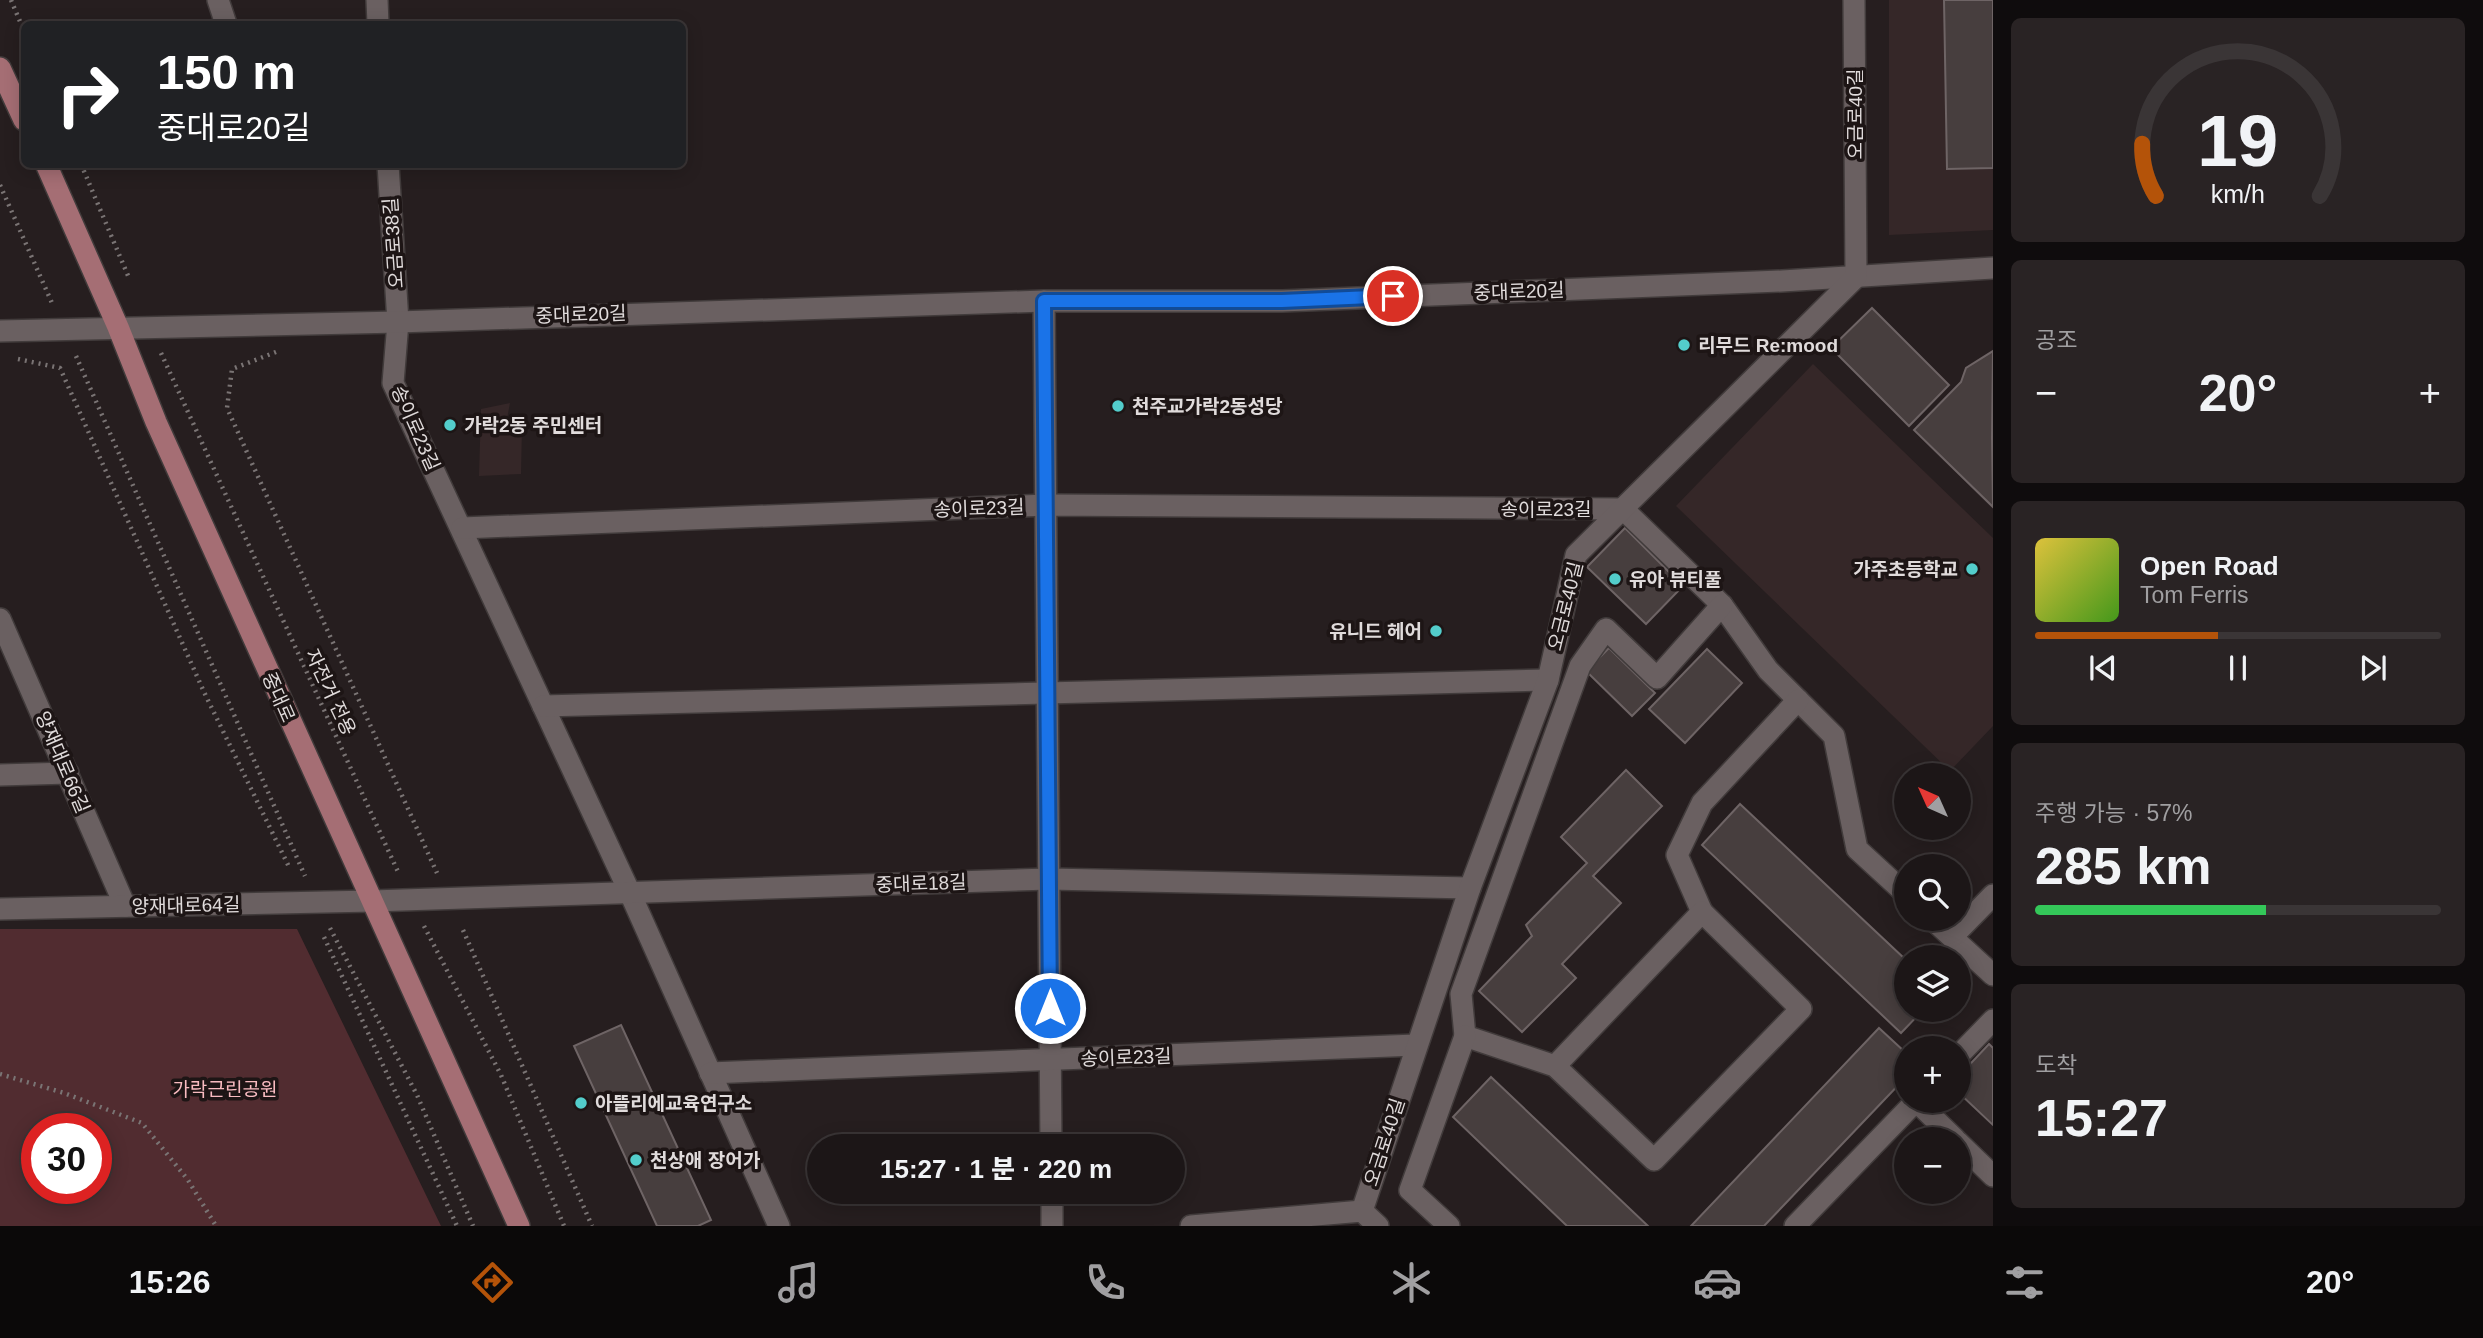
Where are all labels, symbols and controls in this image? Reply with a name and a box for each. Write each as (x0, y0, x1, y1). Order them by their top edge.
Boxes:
text: 150 m (157, 45, 296, 99)
icon: right (42, 49, 133, 140)
street label: 오금로40길 (1845, 68, 1866, 160)
text: 19 (2198, 100, 2278, 181)
text: 중대로20길 (157, 110, 310, 146)
text: km/h (2211, 180, 2265, 208)
street label: 오금로38길 (380, 197, 407, 289)
pin (1363, 266, 1423, 326)
icon: arrive (1374, 277, 1412, 315)
street label: 중대로20길 (1473, 279, 1565, 304)
street label: 중대로20길 (535, 302, 627, 327)
text: 공조 (2035, 327, 2077, 353)
place label: 리무드 Re:mood (1698, 335, 1838, 356)
marker: 리무드 Re:mood (1676, 337, 1692, 353)
text: 20° (2199, 364, 2277, 422)
text: − (2035, 372, 2057, 414)
text: + (2419, 372, 2441, 414)
street label: 송이로23길 (387, 382, 444, 474)
place label: 천주교가락2동성당 (1132, 396, 1283, 417)
marker: 천주교가락2동성당 (1110, 398, 1126, 414)
place label: 가락2동 주민센터 (464, 415, 602, 436)
marker: 가락2동 주민센터 (442, 417, 458, 433)
street label: 송이로23길 (933, 496, 1025, 521)
street label: 송이로23길 (1500, 499, 1592, 520)
text: Open Road (2140, 551, 2279, 581)
street label: 오금로40길 (1544, 559, 1587, 653)
place label: 가주초등학교 (1853, 559, 1958, 580)
marker: 가주초등학교 (1964, 561, 1980, 577)
place label: 유아 뷰티풀 (1629, 569, 1722, 590)
marker: 유아 뷰티풀 (1607, 571, 1623, 587)
text: Tom Ferris (2140, 582, 2249, 608)
place label: 유니드 헤어 (1329, 621, 1422, 642)
marker: 유니드 헤어 (1428, 623, 1444, 639)
street label: 자전거 전용 (301, 646, 360, 739)
icon: previous (2084, 649, 2122, 687)
icon: pause (2219, 649, 2257, 687)
icon: next (2354, 649, 2392, 687)
street label: 중대로 (258, 669, 299, 725)
street label: 양재대로66길 (32, 708, 93, 816)
north arrow (1894, 763, 1970, 840)
map controls (1894, 763, 1971, 1204)
text: 주행 가능 · 57% (2035, 800, 2193, 826)
text: 285 km (2035, 837, 2211, 895)
button: search (1894, 854, 1971, 931)
street label: 중대로18길 (875, 871, 967, 896)
street label: 양재대로64길 (132, 894, 240, 917)
button: layers (1894, 945, 1971, 1022)
position arrow (1013, 971, 1087, 1045)
button: + (1894, 1036, 1971, 1113)
street label: 송이로23길 (1080, 1045, 1172, 1070)
text: 도착 (2035, 1052, 2077, 1078)
park label: 가락근린공원 (173, 1079, 277, 1100)
text: 15:27 (2035, 1089, 2168, 1147)
place label: 아뜰리에교육연구소 (595, 1093, 752, 1114)
marker: 아뜰리에교육연구소 (573, 1095, 589, 1111)
street label: 오금로40길 (1360, 1096, 1409, 1189)
speed limit sign: 30 (21, 1113, 112, 1204)
button: − (1894, 1127, 1971, 1204)
place label: 천상애 장어가 (650, 1150, 761, 1171)
marker: 천상애 장어가 (628, 1152, 644, 1168)
text: 15:27 · 1 분 · 220 m (880, 1154, 1112, 1184)
icon: directions (468, 1258, 517, 1307)
icon: music (774, 1258, 823, 1307)
icon: phone (1081, 1258, 1130, 1307)
icon: climate (1387, 1258, 1436, 1307)
icon: car (1693, 1258, 1742, 1307)
icon: filters (2000, 1258, 2049, 1307)
text: 15:26 (129, 1264, 211, 1300)
text: 20° (2306, 1264, 2354, 1300)

